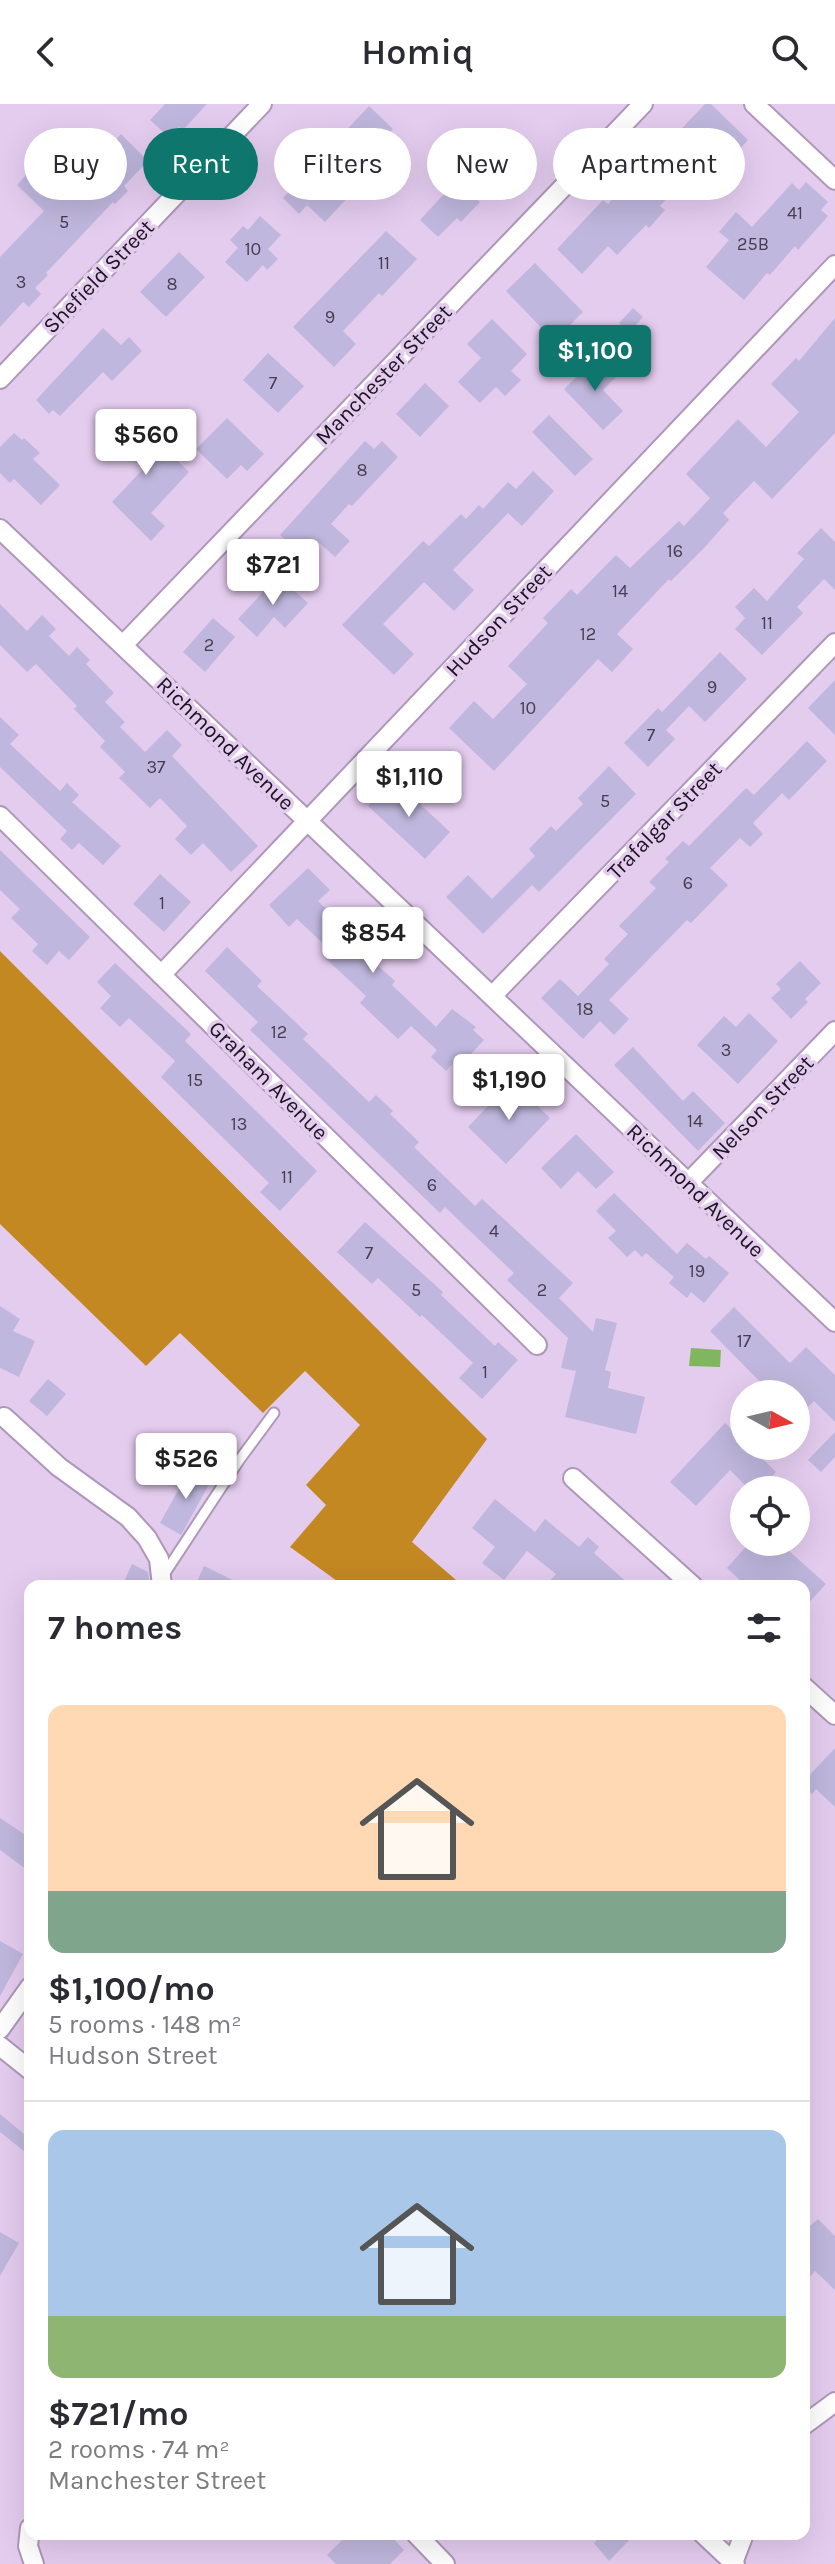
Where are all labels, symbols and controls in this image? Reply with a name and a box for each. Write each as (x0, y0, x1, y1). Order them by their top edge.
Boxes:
icon: back (24, 30, 68, 74)
icon: search (767, 30, 811, 74)
text: Homiq (361, 31, 474, 73)
chip: Buy (24, 128, 127, 200)
chip: Rent (143, 128, 258, 200)
chip: Filters (274, 128, 411, 200)
chip: New (427, 128, 537, 200)
chip: Apartment (553, 128, 745, 200)
house number: 41 (787, 202, 803, 224)
house number: 5 (59, 211, 69, 233)
street label: Shefield Street (38, 214, 160, 339)
house number: 25B (737, 233, 769, 255)
house number: 10 (245, 238, 261, 260)
house number: 11 (378, 252, 390, 274)
house number: 3 (16, 271, 26, 293)
house number: 8 (166, 273, 178, 295)
street label: Manchester Street (310, 299, 457, 450)
house number: 9 (325, 306, 335, 328)
pin: $1,100 (530, 325, 660, 393)
text: $1,100 (557, 335, 633, 366)
house number: 7 (269, 372, 278, 394)
pin: $560 (99, 409, 193, 477)
text: $560 (113, 419, 179, 450)
house number: 8 (356, 459, 368, 481)
pin: $721 (226, 539, 320, 607)
house number: 16 (667, 540, 683, 562)
text: $721 (245, 549, 301, 580)
street label: Hudson Street (440, 559, 557, 682)
house number: 14 (612, 580, 628, 602)
house number: 11 (761, 612, 773, 634)
house number: 12 (580, 623, 596, 645)
house number: 2 (204, 634, 214, 656)
street label: Richmond Avenue (151, 671, 300, 816)
house number: 9 (707, 676, 717, 698)
house number: 10 (520, 697, 536, 719)
house number: 7 (647, 724, 656, 746)
pin: $1,110 (344, 751, 474, 819)
house number: 37 (146, 756, 166, 778)
street label: Trafalgar Street (602, 756, 727, 885)
text: $1,110 (375, 761, 443, 792)
house number: 5 (600, 790, 610, 812)
house number: 6 (683, 872, 693, 894)
house number: 1 (159, 892, 165, 914)
pin: $854 (326, 907, 420, 975)
text: $854 (340, 917, 406, 948)
house number: 18 (576, 998, 594, 1020)
street label: Graham Avenue (203, 1016, 333, 1146)
house number: 12 (271, 1021, 287, 1043)
house number: 3 (721, 1039, 731, 1061)
street label: Nelson Street (706, 1050, 819, 1165)
pin: $1,190 (444, 1054, 574, 1122)
text: $1,190 (471, 1064, 547, 1095)
house number: 15 (187, 1069, 203, 1091)
house number: 14 (687, 1110, 703, 1132)
house number: 13 (231, 1113, 247, 1135)
street label: Richmond Avenue (621, 1118, 770, 1263)
house number: 11 (281, 1166, 293, 1188)
house number: 6 (427, 1174, 437, 1196)
house number: 4 (489, 1220, 499, 1242)
house number: 7 (365, 1242, 374, 1264)
house number: 19 (689, 1260, 705, 1282)
house number: 5 (411, 1279, 421, 1301)
house number: 2 (537, 1279, 547, 1301)
house number: 17 (737, 1330, 752, 1352)
house number: 1 (482, 1361, 488, 1383)
north arrow (730, 1380, 810, 1460)
map controls (730, 1380, 810, 1556)
pin: $526 (139, 1433, 233, 1501)
text: $526 (154, 1443, 218, 1474)
button: locate (730, 1476, 810, 1556)
icon: filters (742, 1606, 786, 1650)
text: 7 homes (48, 1608, 182, 1648)
icon: home (345, 1757, 489, 1901)
text: $1,100/mo (48, 1969, 215, 2009)
text: 5 rooms · 148 m² (48, 2009, 242, 2040)
text: Hudson Street (48, 2040, 218, 2071)
icon: home (345, 2182, 489, 2326)
text: $721/mo (48, 2394, 189, 2434)
text: 2 rooms · 74 m² (48, 2434, 230, 2465)
text: Manchester Street (48, 2465, 266, 2496)

